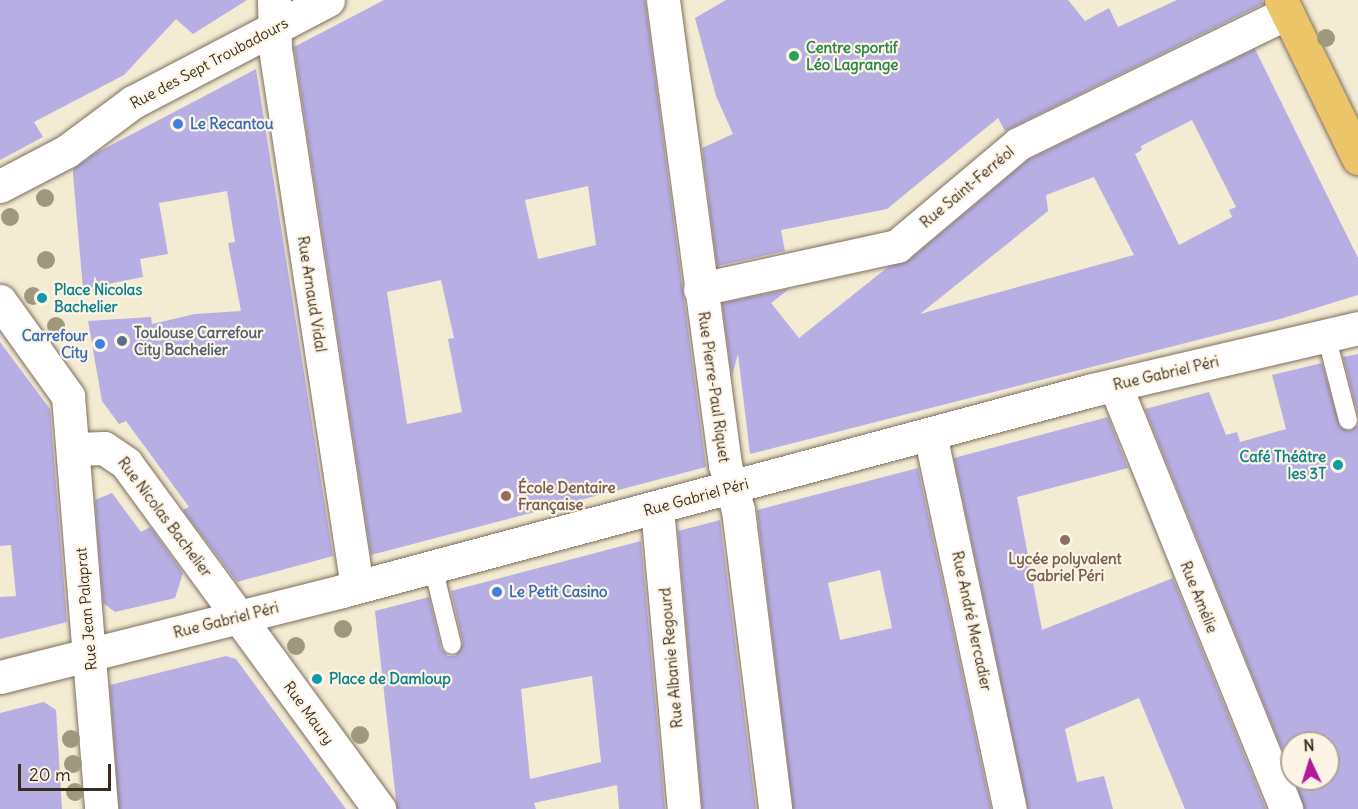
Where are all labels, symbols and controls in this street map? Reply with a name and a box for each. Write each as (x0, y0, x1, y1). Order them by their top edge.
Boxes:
street label: Rue des Sept Troubadours (127, 14, 291, 112)
place label: Centre sportif Léo Lagrange (806, 38, 898, 73)
marker: Centre sportif Léo Lagrange (787, 49, 801, 63)
place label: Le Recantou (190, 115, 274, 133)
marker: Le Recantou (171, 117, 185, 131)
street label: Rue Saint-Ferréol (916, 142, 1018, 232)
street label: Rue Arnaud Vidal (294, 235, 330, 353)
place label: Place Nicolas Bachelier (54, 280, 142, 315)
marker: Place Nicolas Bachelier (35, 291, 49, 305)
street label: Rue Pierre-Paul Riquet (694, 310, 734, 464)
place label: Toulouse Carrefour City Bachelier (134, 323, 263, 358)
place label: Carrefour City (22, 326, 88, 361)
marker: Toulouse Carrefour City Bachelier (115, 334, 129, 348)
marker: Carrefour City (93, 337, 107, 351)
street label: Rue Gabriel Péri (1111, 352, 1221, 394)
place label: Café Théâtre les 3T (1240, 447, 1326, 482)
street label: Rue Nicolas Bachelier (114, 454, 216, 580)
marker: Café Théâtre les 3T (1331, 458, 1345, 472)
street label: Rue Gabriel Péri (642, 474, 750, 520)
place label: École Dentaire Française (518, 478, 615, 513)
marker: École Dentaire Française (499, 489, 513, 503)
marker: Lycée polyvalent Gabriel Péri (1058, 533, 1072, 547)
street label: Rue Jean Palaprat (72, 547, 100, 671)
street label: Rue André Mercadier (948, 549, 996, 693)
place label: Lycée polyvalent Gabriel Péri (1008, 549, 1122, 584)
street label: Rue Amélie (1177, 559, 1221, 635)
place label: Le Petit Casino (509, 583, 608, 601)
marker: Le Petit Casino (490, 585, 504, 599)
street label: Rue Albanie Regourd (656, 587, 686, 729)
street label: Rue Gabriel Péri (171, 598, 281, 642)
place label: Place de Damloup (329, 670, 451, 688)
marker: Place de Damloup (310, 672, 324, 686)
street label: Rue Maury (280, 678, 338, 748)
north arrow (1280, 731, 1340, 791)
text: N (1303, 735, 1315, 755)
scale bar (21, 752, 114, 790)
text: 20 m (29, 763, 71, 786)

